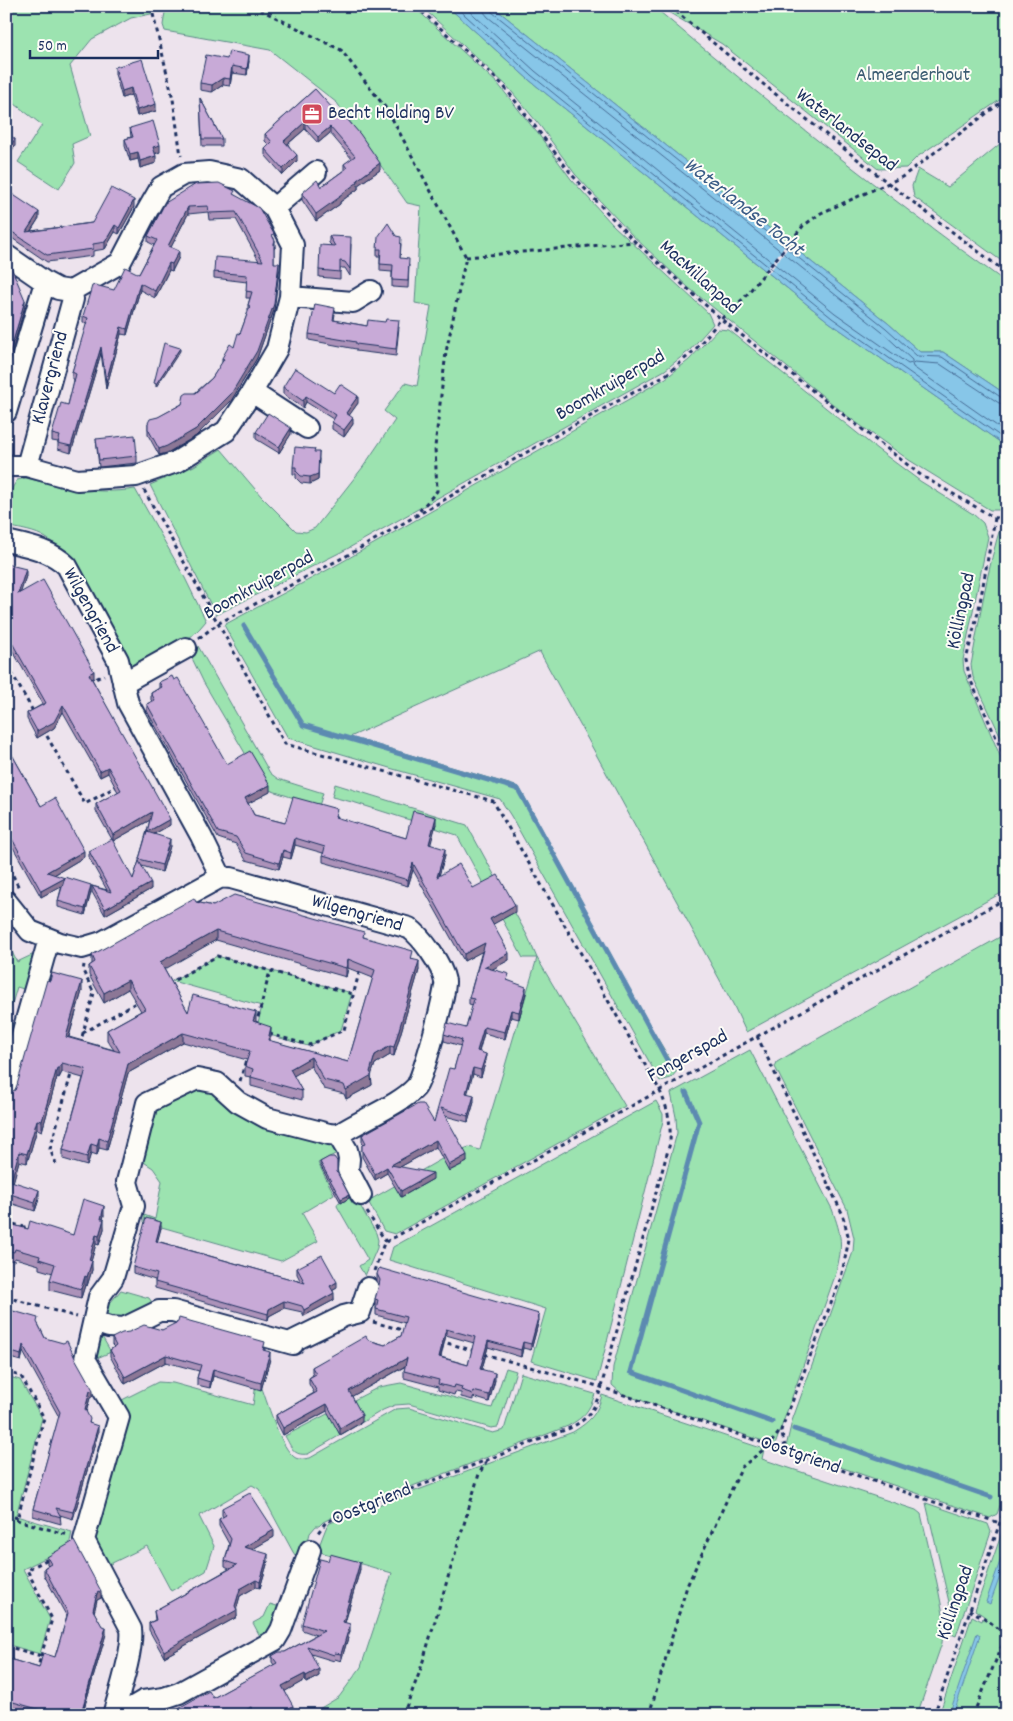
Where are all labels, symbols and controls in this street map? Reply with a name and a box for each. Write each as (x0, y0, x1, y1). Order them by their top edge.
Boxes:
scale bar (30, 28, 158, 60)
text: 50 m (38, 36, 67, 58)
park label: Almeerderhout (856, 62, 970, 90)
street label: Waterlandsepad (789, 82, 903, 180)
place label: Becht Holding BV (328, 100, 454, 128)
office icon: Becht Holding BV (300, 102, 324, 126)
water label: Waterlandse Tocht (676, 151, 811, 266)
street label: MacMillanpad (652, 234, 746, 322)
street label: Klavergriend (25, 328, 77, 428)
street label: Boomkruiperpad (551, 343, 671, 429)
street label: Boomkruiperpad (199, 544, 319, 628)
street label: Wilgengriend (55, 563, 125, 659)
street label: Köllingpad (940, 570, 984, 652)
street label: Wilgengriend (308, 888, 406, 940)
street label: Fongerspad (643, 1023, 733, 1091)
street label: Oostgriend (756, 1429, 844, 1483)
street label: Oostgriend (328, 1476, 416, 1534)
street label: Köllingpad (930, 1562, 982, 1644)

